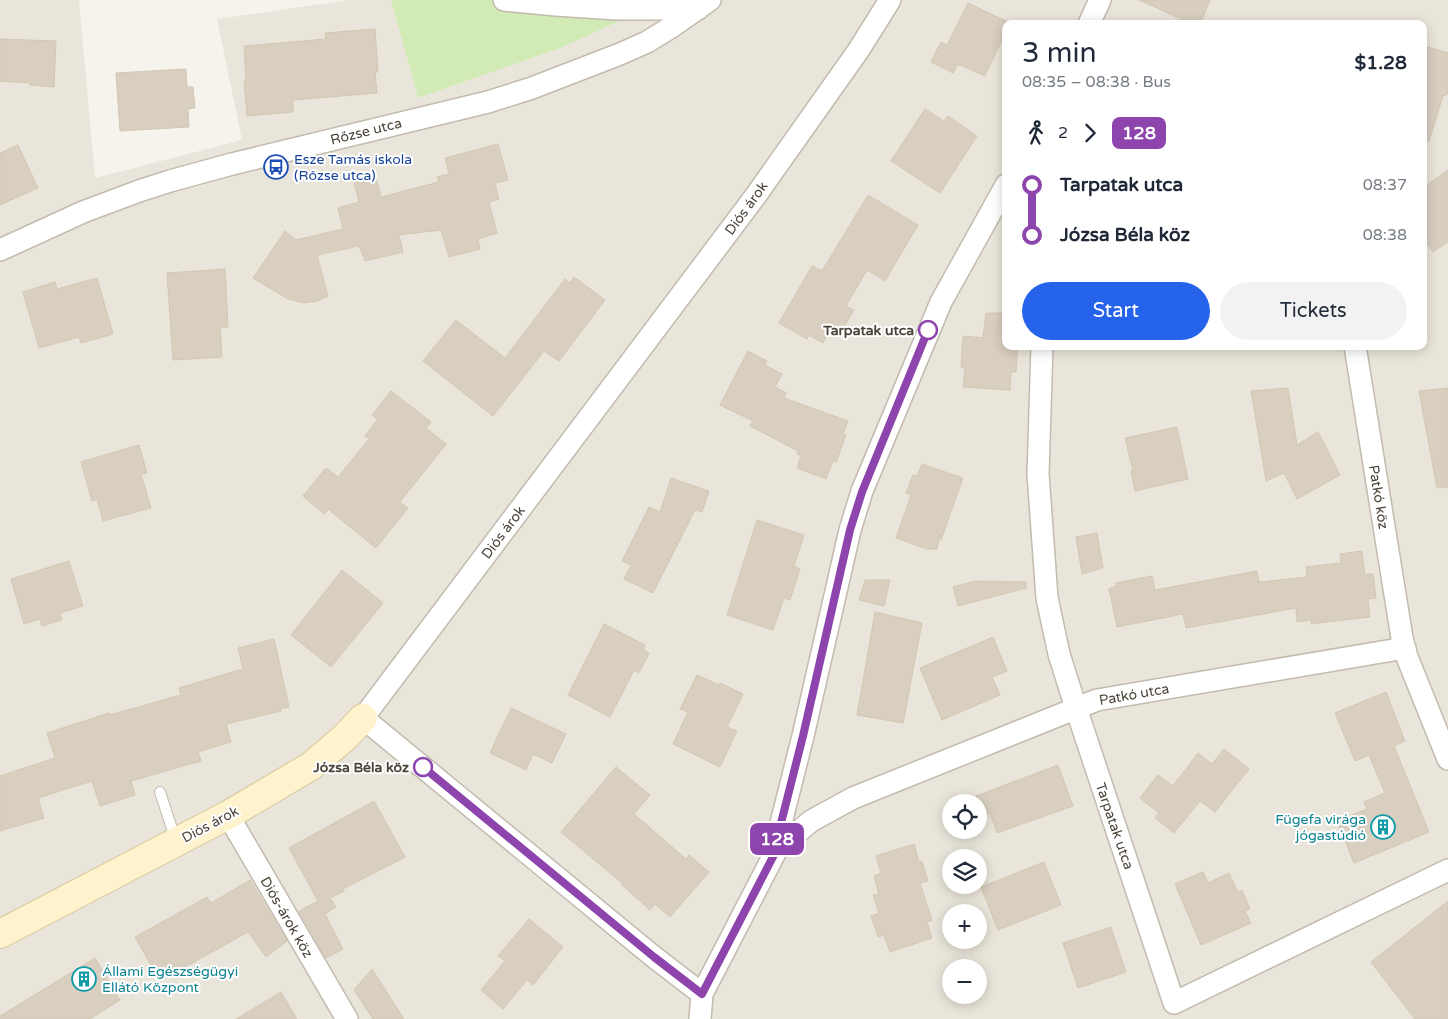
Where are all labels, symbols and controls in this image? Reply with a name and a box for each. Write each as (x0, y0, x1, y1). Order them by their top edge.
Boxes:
text: 3 min (1022, 36, 1097, 70)
text: $1.28 (1355, 52, 1407, 74)
text: 08:35 – 08:38 · Bus (1022, 72, 1171, 92)
street label: Rőzse utca (329, 114, 404, 149)
icon: walk (1022, 119, 1050, 147)
icon: forward (1076, 119, 1104, 147)
text: 128 (1122, 122, 1156, 144)
text: 2 (1058, 123, 1068, 143)
place label: Esze Tamás iskola (Rőzse utca) (294, 151, 412, 184)
bus stop icon: Esze Tamás iskola (Rőzse utca) (263, 154, 289, 180)
text: Tarpatak utca (1060, 174, 1183, 196)
text: 08:37 (1363, 175, 1407, 195)
street label: Diós árok (721, 178, 772, 238)
text: Józsa Béla köz (1060, 224, 1190, 246)
text: 08:38 (1363, 225, 1407, 245)
button: Start (1022, 282, 1210, 340)
button: Tickets (1220, 282, 1407, 340)
marker: Tarpatak utca (918, 320, 938, 340)
place label: Tarpatak utca (822, 322, 914, 339)
street label: Patkó köz (1365, 464, 1392, 530)
street label: Diós árok (478, 502, 529, 562)
street label: Patkó utca (1098, 680, 1170, 709)
marker: Józsa Béla köz (413, 757, 433, 777)
place label: Józsa Béla köz (312, 759, 409, 776)
street label: Tarpatak utca (1092, 780, 1137, 872)
map controls (942, 794, 987, 1004)
button: locate (942, 794, 987, 839)
street label: Diós árok (179, 802, 242, 846)
place label: Fügefa virága jógastúdió (1275, 811, 1366, 844)
building icon: Fügefa virága jógastúdió (1370, 814, 1396, 840)
line badge: 128 (748, 823, 806, 855)
text: 128 (760, 828, 794, 850)
button: layers (942, 849, 987, 894)
street label: Diós-árok köz (257, 874, 317, 961)
button: + (942, 904, 987, 949)
button: − (942, 959, 987, 1004)
place label: Állami Egészségügyi Ellátó Központ (102, 963, 238, 996)
building icon: Állami Egészségügyi Ellátó Központ (71, 966, 97, 992)

